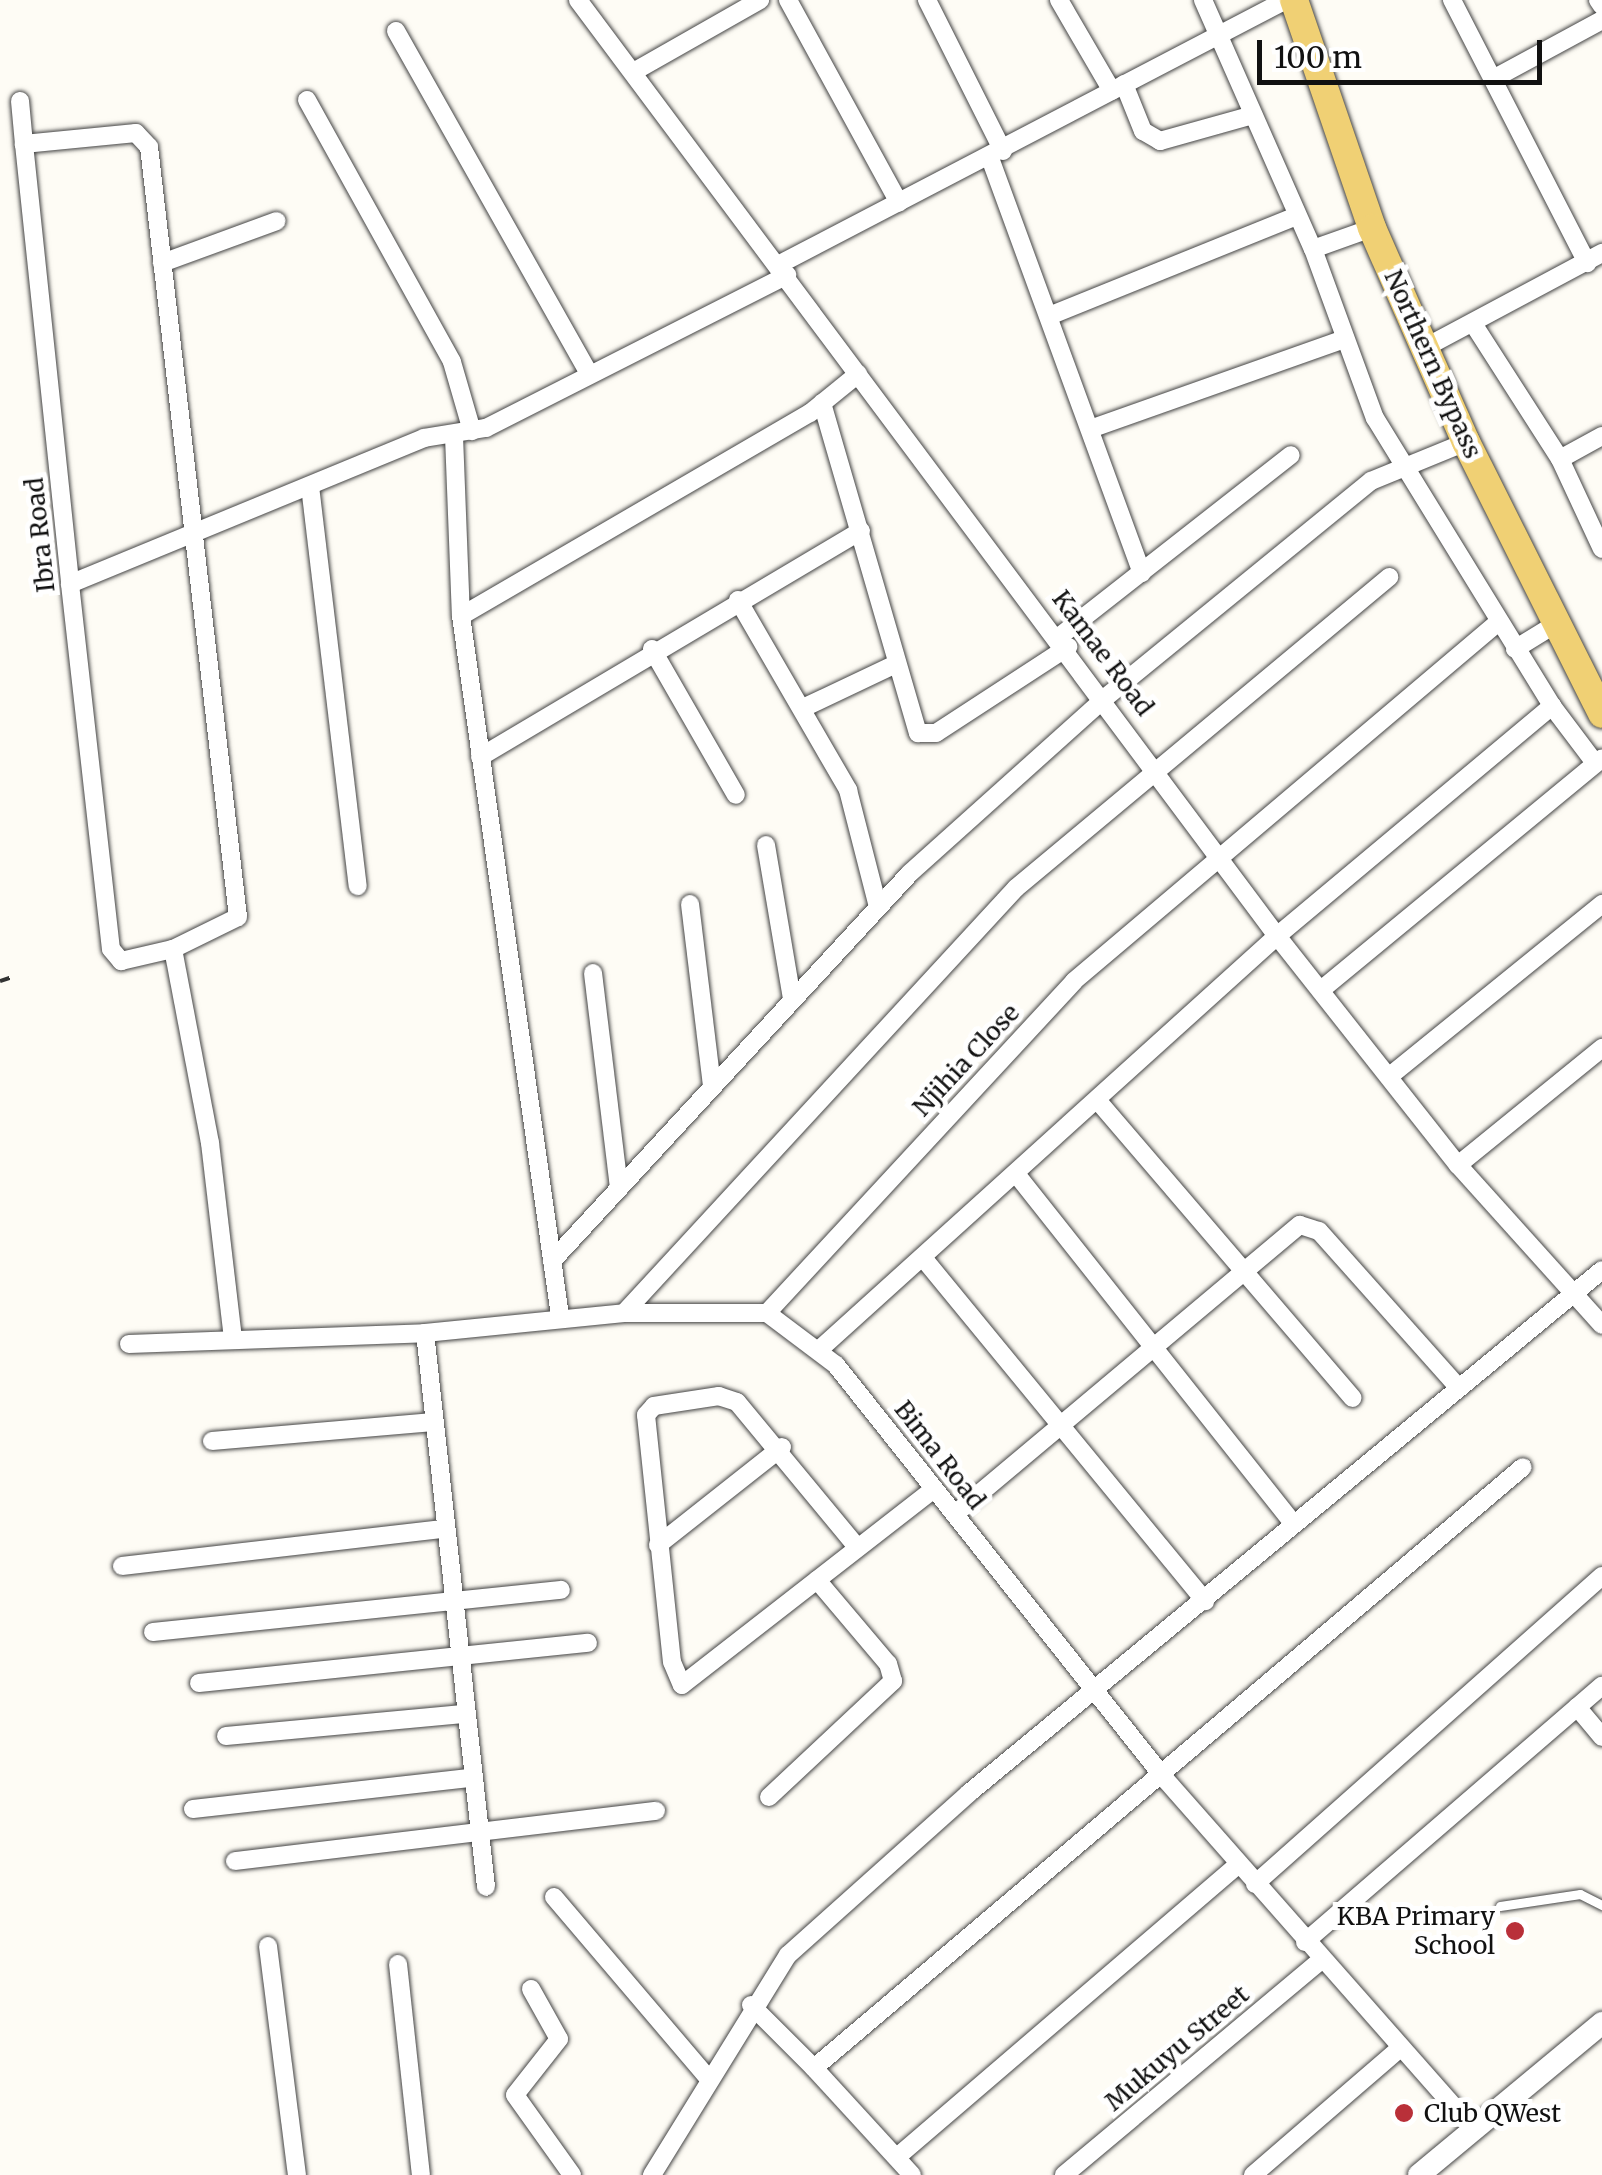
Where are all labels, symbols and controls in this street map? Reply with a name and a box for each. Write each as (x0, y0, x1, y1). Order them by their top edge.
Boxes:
scale bar (1262, 20, 1547, 82)
text: 100 m (1274, 38, 1362, 76)
street label: Northern Bypass (1378, 265, 1488, 463)
street label: Ibra Road (19, 476, 61, 594)
street label: Kamae Road (1046, 584, 1160, 722)
street label: Njihia Close (906, 998, 1026, 1122)
street label: Bima Road (888, 1395, 992, 1515)
place label: KBA Primary School (1337, 1902, 1495, 1961)
marker: KBA Primary School (1504, 1920, 1526, 1942)
street label: Mukuyu Street (1099, 1979, 1255, 2117)
place label: Club QWest (1424, 2098, 1561, 2128)
marker: Club QWest (1393, 2102, 1415, 2124)

